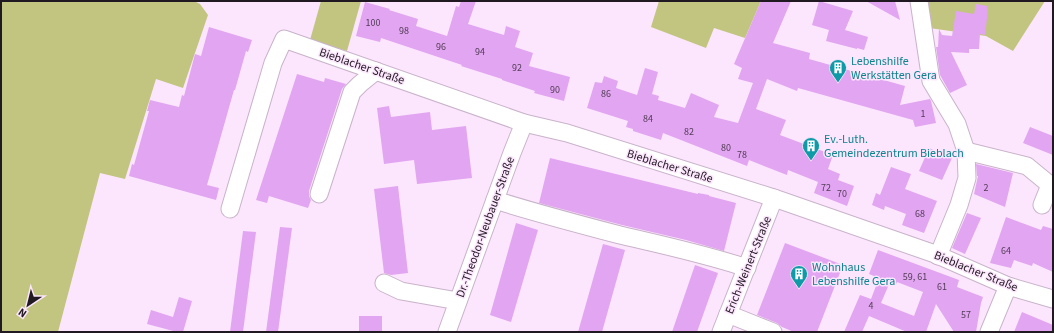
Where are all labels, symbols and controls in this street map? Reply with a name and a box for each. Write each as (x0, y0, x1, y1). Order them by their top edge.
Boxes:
house number: 100 (366, 16, 380, 30)
house number: 98 (399, 24, 409, 38)
house number: 96 (436, 40, 446, 54)
street label: Bieblacher Straße (317, 44, 407, 89)
house number: 94 (475, 45, 485, 59)
place label: Lebenshilfe Werkstätten Gera (851, 53, 937, 84)
building icon: Lebenshilfe Werkstätten Gera (828, 58, 848, 83)
house number: 92 (512, 61, 522, 75)
house number: 90 (550, 83, 560, 97)
house number: 86 (601, 87, 611, 101)
house number: 1 (921, 107, 926, 121)
house number: 84 (643, 112, 653, 126)
house number: 82 (684, 125, 694, 139)
place label: Ev.-Luth. Gemeindezentrum Bieblach (824, 131, 964, 162)
building icon: Ev.-Luth. Gemeindezentrum Bieblach (801, 136, 821, 161)
house number: 80 (721, 141, 731, 155)
street label: Bieblacher Straße (625, 145, 715, 188)
house number: 78 (737, 148, 747, 162)
street label: Dr.-Theodor-Neubauer-Straße (452, 154, 519, 300)
house number: 72 (821, 181, 831, 195)
house number: 2 (984, 181, 989, 195)
house number: 70 (837, 187, 847, 201)
house number: 68 (915, 207, 925, 221)
street label: Erich-Weinert-Straße (721, 214, 776, 317)
house number: 64 (1001, 244, 1011, 258)
street label: Bieblacher Straße (931, 247, 1020, 296)
place label: Wohnhaus Lebenshilfe Gera (812, 259, 895, 290)
building icon: Wohnhaus Lebenshilfe Gera (789, 264, 809, 289)
house number: 59, 61 (903, 270, 927, 284)
house number: 61 (937, 280, 947, 294)
north arrow (8, 285, 48, 325)
house number: 4 (869, 299, 874, 313)
text: N (15, 305, 30, 321)
house number: 57 (961, 308, 971, 322)

